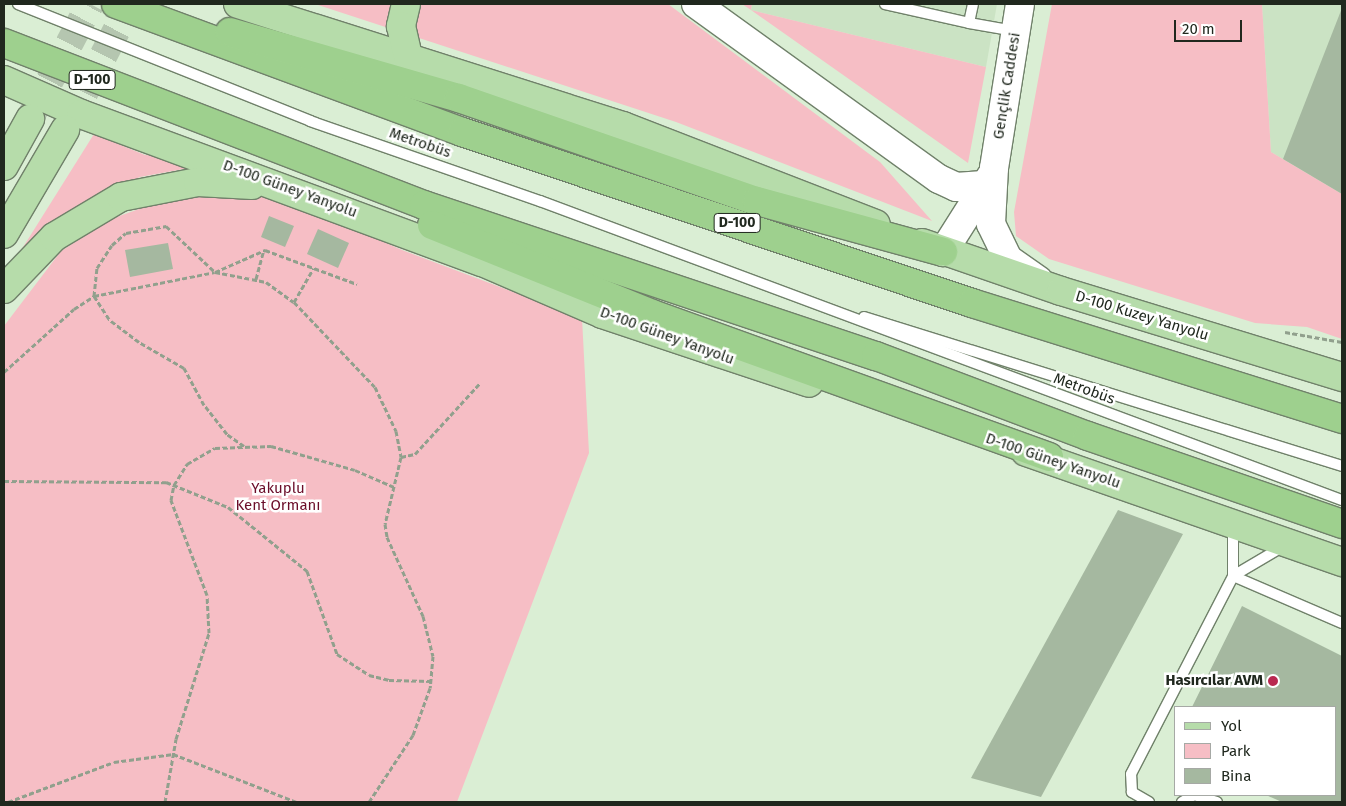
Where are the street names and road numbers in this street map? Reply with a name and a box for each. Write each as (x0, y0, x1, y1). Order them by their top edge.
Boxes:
street label: Gençlik Caddesi (990, 31, 1024, 141)
road number: D-100 (68, 68, 116, 92)
street label: Metrobüs (387, 124, 453, 162)
street label: D-100 Güney Yanyolu (220, 156, 360, 222)
road number: D-100 (713, 212, 761, 234)
street label: D-100 Kuzey Yanyolu (1073, 287, 1211, 345)
street label: D-100 Güney Yanyolu (597, 303, 737, 369)
street label: Metrobüs (1051, 370, 1117, 408)
street label: D-100 Güney Yanyolu (983, 429, 1123, 493)

